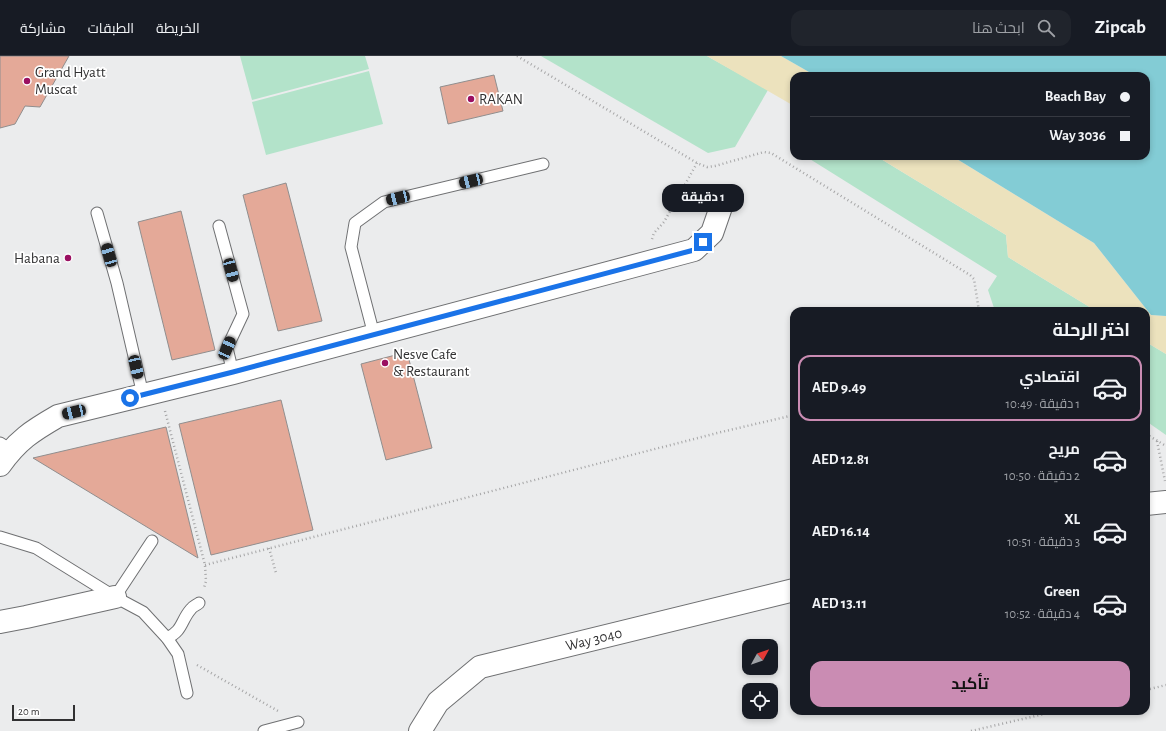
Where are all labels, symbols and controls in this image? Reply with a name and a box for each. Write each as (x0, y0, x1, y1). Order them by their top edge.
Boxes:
search box (791, 10, 1071, 46)
icon: search (1035, 17, 1057, 39)
text: Zipcab (1095, 18, 1146, 37)
text: ابحث هنا (972, 21, 1025, 36)
text: مشاركة (20, 22, 66, 36)
text: الطبقات (88, 22, 134, 36)
text: الخريطة (156, 22, 200, 36)
place label: Grand Hyatt Muscat (35, 65, 106, 97)
marker: Grand Hyatt Muscat (22, 76, 32, 86)
text: Beach Bay (1045, 89, 1106, 104)
place label: RAKAN (479, 92, 523, 107)
marker: RAKAN (466, 94, 476, 104)
text: Way 3036 (1049, 128, 1106, 143)
car (458, 172, 484, 190)
callout: 1 دقيقة (662, 184, 744, 212)
car (385, 189, 411, 207)
text: 1 دقيقة (681, 191, 725, 204)
route end (694, 233, 712, 251)
car (100, 242, 118, 268)
place label: Habana (14, 251, 60, 266)
marker: Habana (63, 253, 73, 263)
car (222, 257, 240, 283)
text: اختر الرحلة (1052, 322, 1130, 340)
car (217, 335, 237, 361)
place label: Nesve Cafe & Restaurant (393, 347, 470, 379)
car (127, 354, 145, 380)
marker: Nesve Cafe & Restaurant (380, 358, 390, 368)
text: اقتصادي (1020, 370, 1080, 385)
icon: car (1092, 370, 1128, 406)
text: AED 9.49 (812, 380, 866, 395)
route start (121, 389, 139, 407)
text: 1 دقيقة · 10:49 (1006, 398, 1080, 411)
car (61, 403, 87, 421)
text: مريح (1048, 442, 1080, 457)
icon: car (1092, 442, 1128, 478)
text: AED 12.81 (812, 452, 869, 467)
text: 2 دقيقة · 10:50 (1004, 470, 1080, 483)
text: XL (1064, 512, 1080, 527)
icon: car (1092, 514, 1128, 550)
text: AED 16.14 (812, 524, 870, 539)
text: 3 دقيقة · 10:51 (1007, 536, 1080, 549)
text: Green (1044, 584, 1080, 599)
icon: car (1092, 586, 1128, 622)
text: AED 13.11 (812, 596, 867, 611)
text: 4 دقيقة · 10:52 (1005, 608, 1080, 621)
street label: Way 3040 (564, 625, 624, 654)
north arrow (742, 639, 778, 675)
map controls (742, 639, 778, 719)
button: تأكيد (810, 661, 1130, 707)
button: locate (742, 683, 778, 719)
scale bar (12, 703, 75, 722)
text: 20 m (18, 706, 39, 717)

